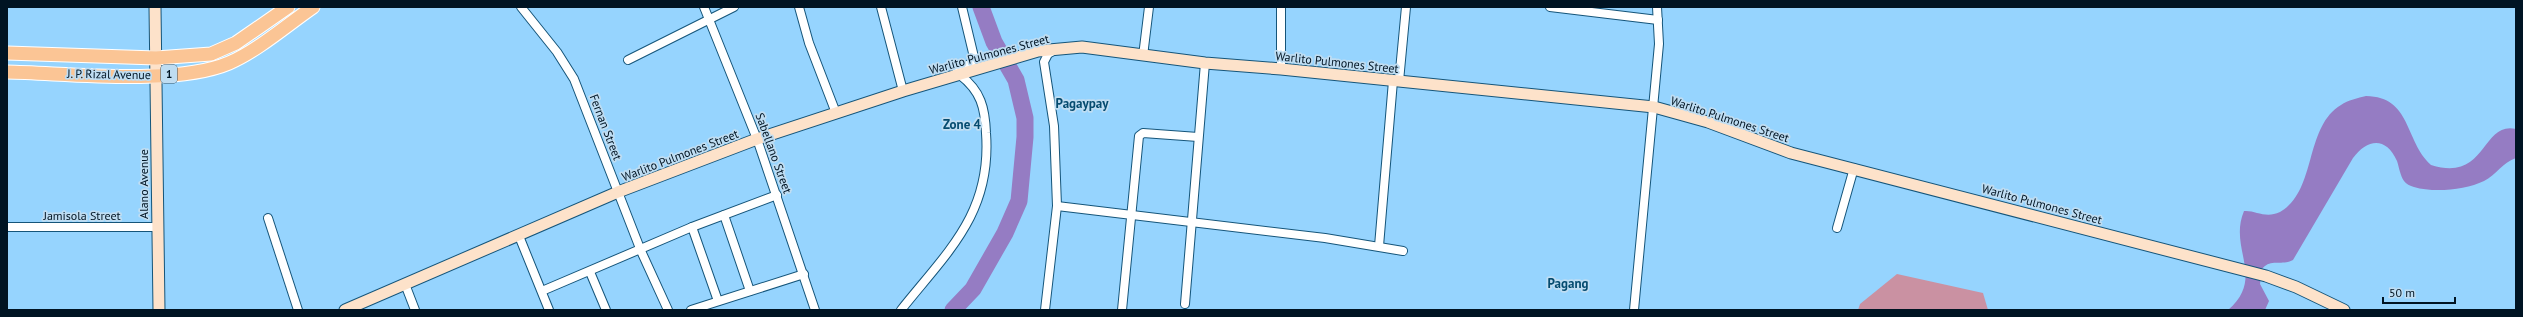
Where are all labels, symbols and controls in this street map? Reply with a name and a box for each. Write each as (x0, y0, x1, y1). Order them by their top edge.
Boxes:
street label: Warlito Pulmones Street (927, 31, 1051, 77)
street label: Warlito Pulmones Street (1275, 48, 1399, 76)
road number: 1 (161, 65, 177, 83)
street label: J. P. Rizal Avenue (66, 66, 151, 82)
street label: Fernan Street (587, 92, 625, 162)
street label: Warlito Pulmones Street (1669, 93, 1791, 145)
district label: Pagaypay (1056, 95, 1109, 112)
street label: Sabellano Street (752, 111, 796, 195)
district label: Zone 4 (943, 116, 982, 133)
street label: Warlito Pulmones Street (620, 126, 740, 184)
street label: Alano Avenue (136, 149, 151, 219)
street label: Warlito Pulmones Street (1980, 181, 2104, 227)
street label: Jamisola Street (42, 208, 121, 223)
district label: Pagang (1548, 275, 1589, 292)
scale bar (2383, 279, 2455, 305)
text: 50 m (2389, 285, 2415, 300)

